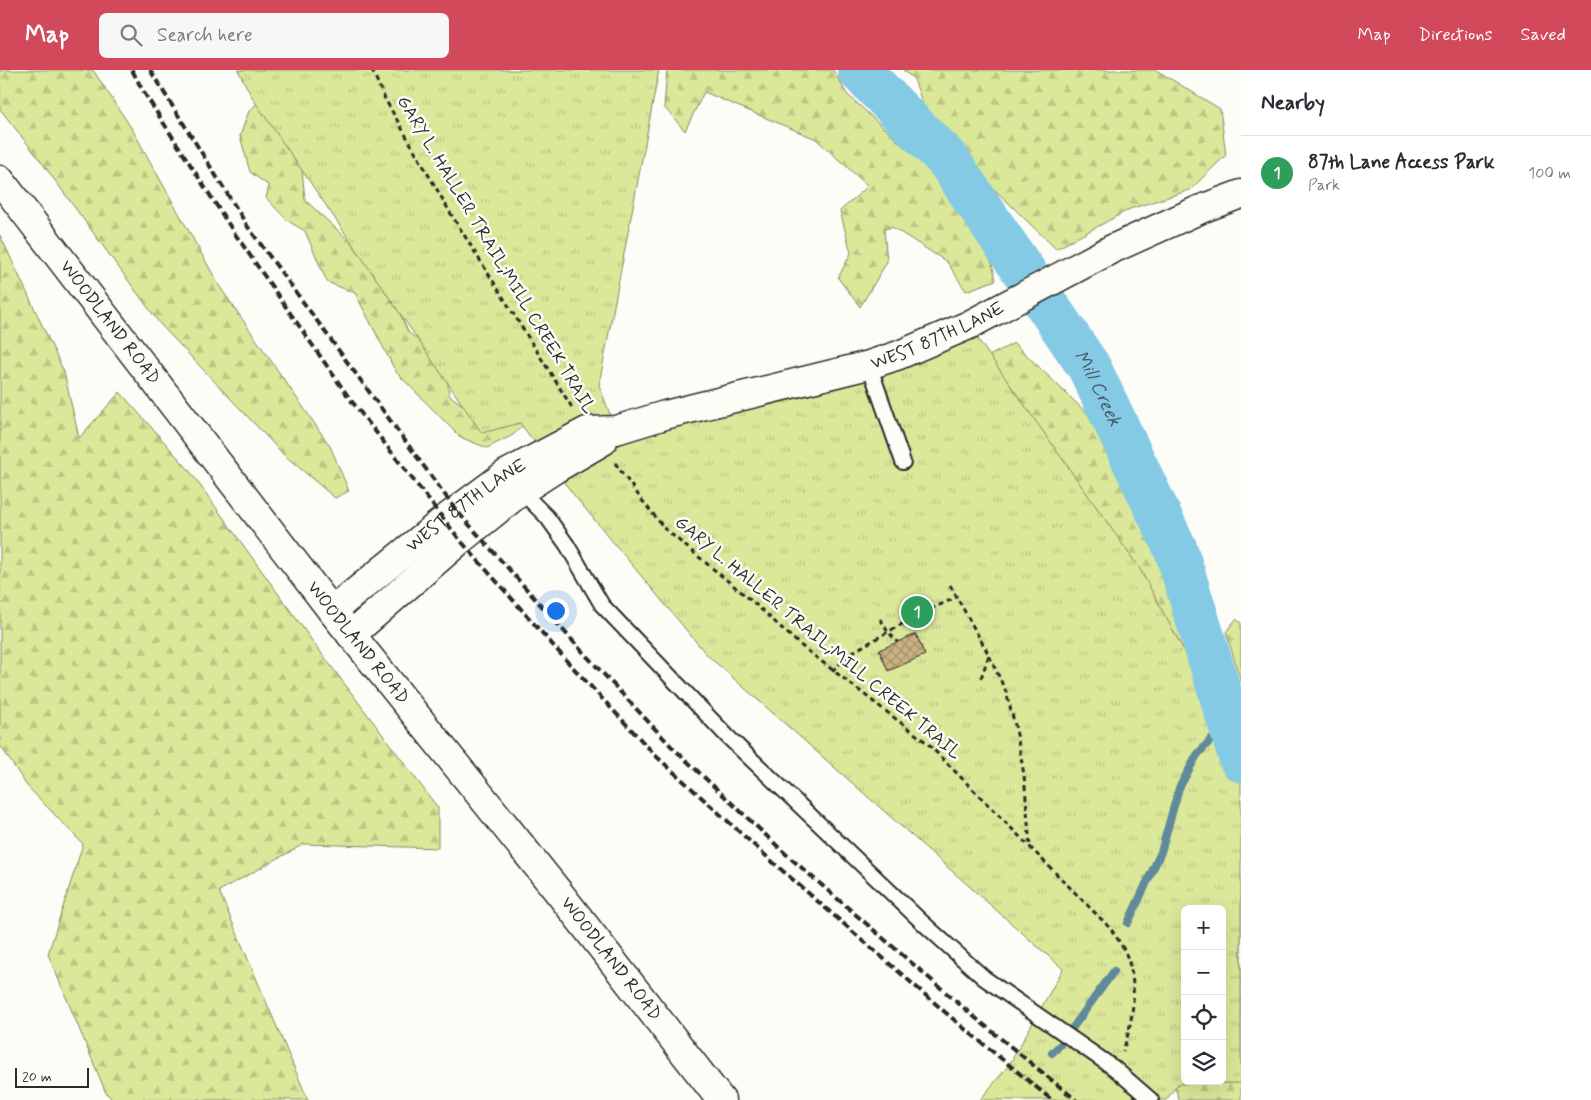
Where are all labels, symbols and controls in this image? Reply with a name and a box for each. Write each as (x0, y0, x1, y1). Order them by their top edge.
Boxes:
search box (99, 13, 449, 58)
text: Map (25, 20, 69, 51)
icon: search (117, 21, 145, 49)
text: Search here (157, 23, 253, 48)
text: Map (1358, 23, 1391, 47)
text: Directions (1419, 23, 1493, 47)
text: Saved (1521, 23, 1566, 47)
text: Nearby (1261, 89, 1325, 117)
street label: GARY L. HALLER TRAIL;MILL CREEK TRAIL (391, 91, 601, 419)
text: 87th Lane Access Park (1308, 150, 1495, 175)
text: 1 (1273, 163, 1281, 184)
text: 100 m (1528, 163, 1571, 184)
text: Park (1308, 175, 1340, 196)
street label: WOODLAND ROAD (54, 255, 165, 390)
street label: WEST 87TH LANE (868, 296, 1009, 376)
water label: Mill Creek (1068, 345, 1128, 431)
street label: WEST 87TH LANE (401, 453, 531, 558)
street label: GARY L. HALLER TRAIL;MILL CREEK TRAIL (670, 511, 967, 765)
street label: WOODLAND ROAD (301, 576, 414, 709)
pin: 1 (901, 593, 933, 631)
your location (543, 598, 569, 624)
street label: WOODLAND ROAD (555, 892, 667, 1026)
map controls (1181, 905, 1226, 1085)
button: + (1181, 905, 1226, 950)
button: − (1181, 950, 1226, 995)
button: locate (1181, 995, 1226, 1040)
button: layers (1181, 1040, 1226, 1085)
scale bar (15, 1065, 89, 1088)
text: 20 m (22, 1068, 52, 1086)

